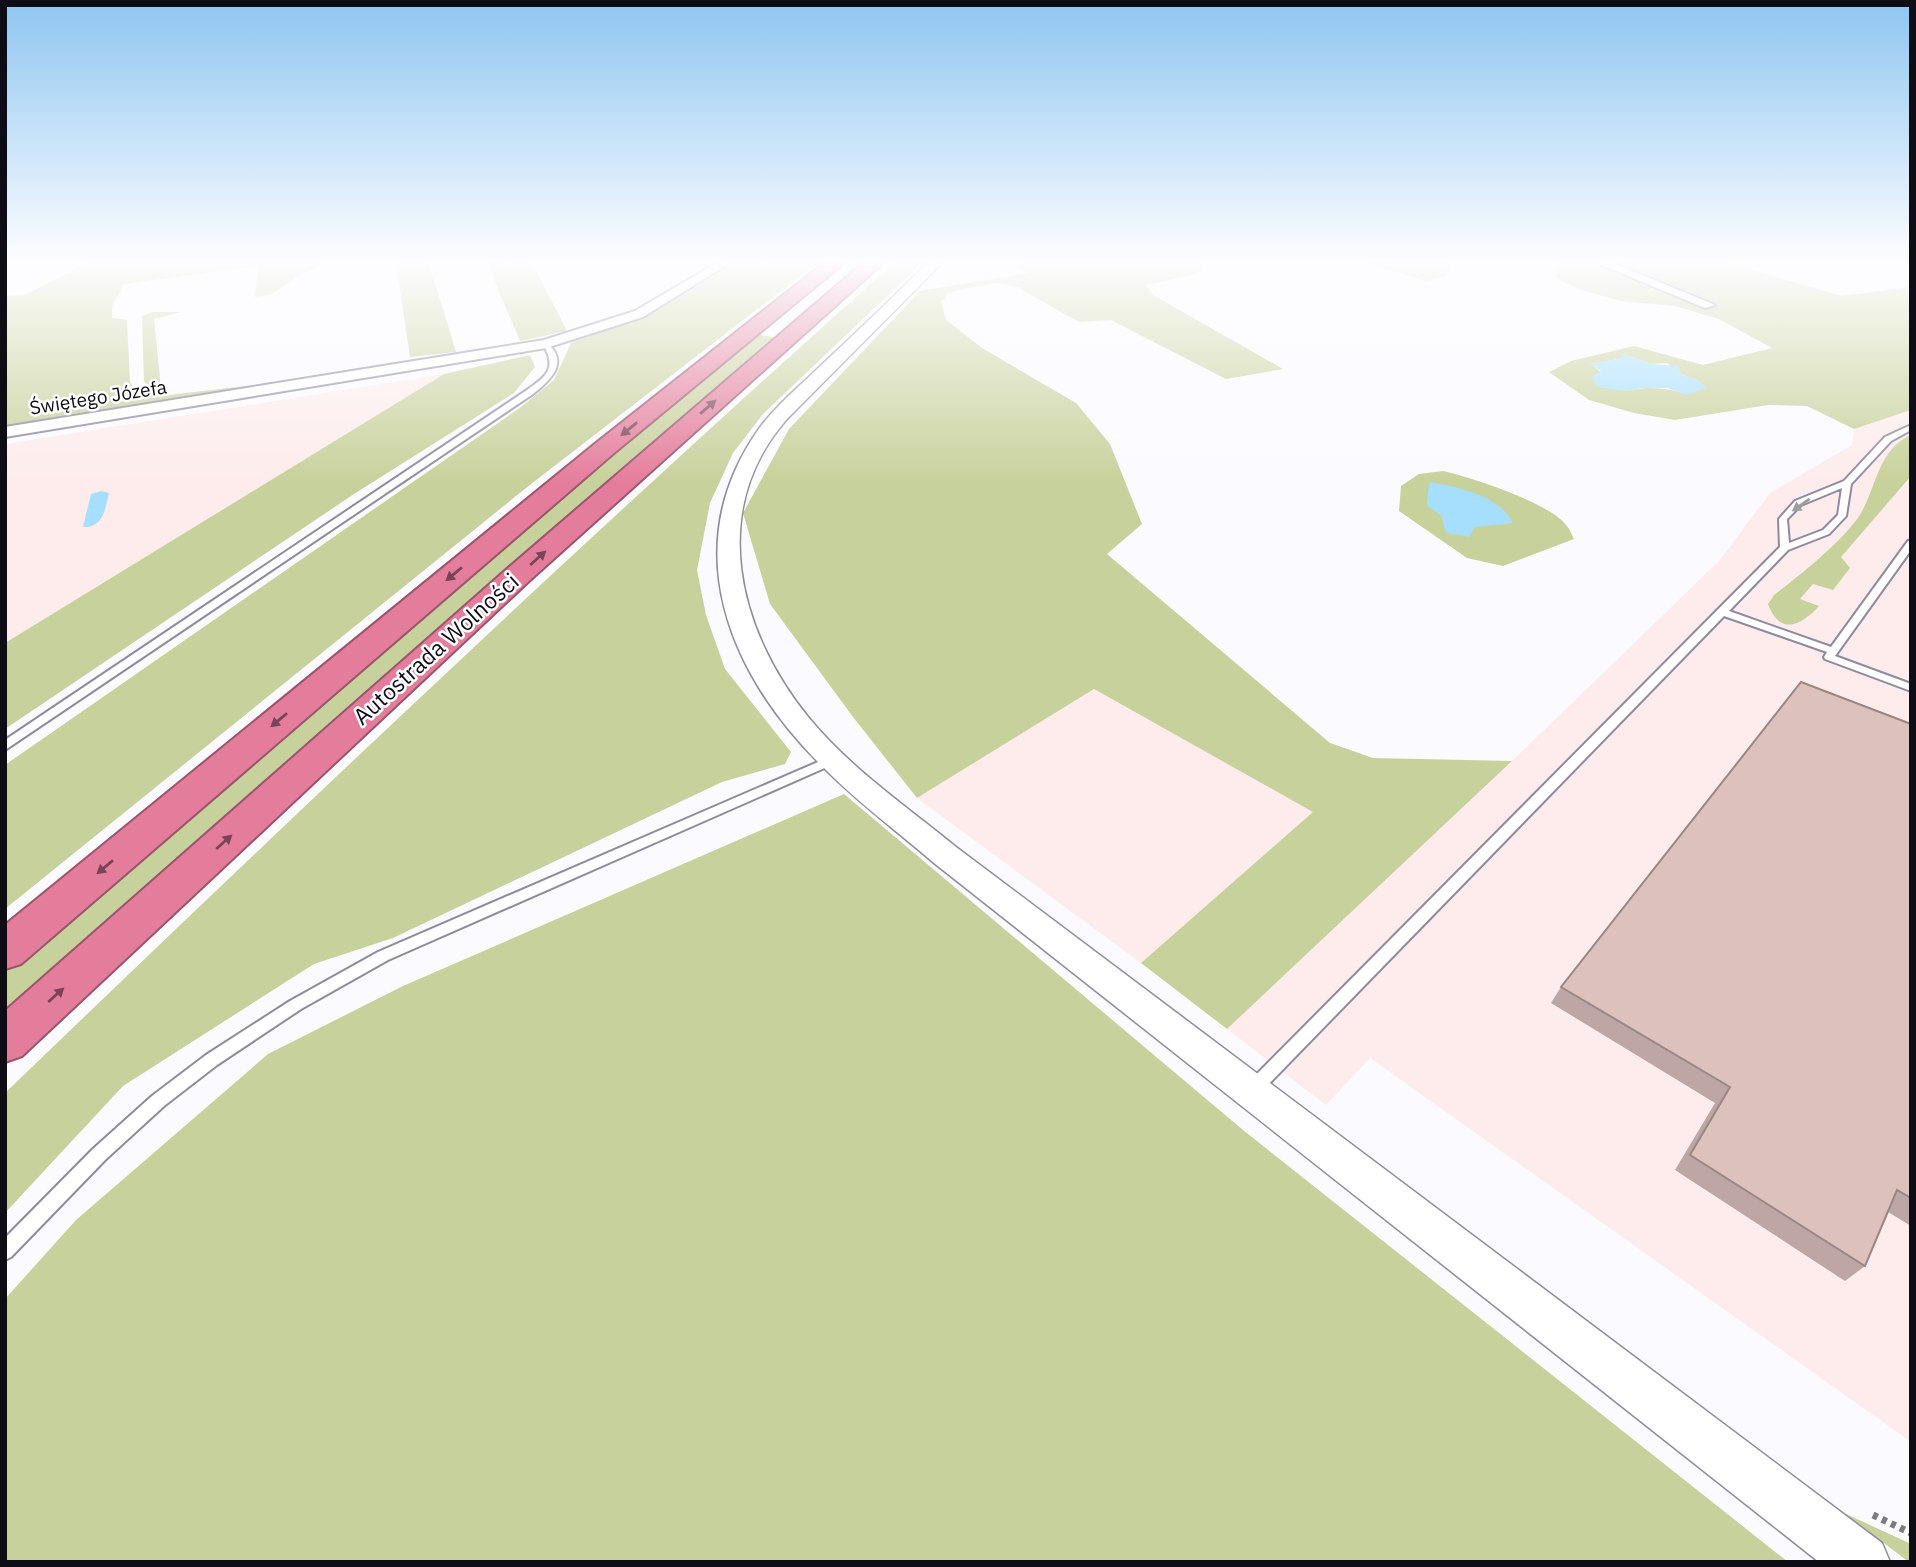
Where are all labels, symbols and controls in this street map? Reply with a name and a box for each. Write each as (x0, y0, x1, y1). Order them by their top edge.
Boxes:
street label: Świętego Józefa (28, 374, 168, 420)
one-way arrow (699, 399, 717, 415)
one-way arrow (620, 421, 638, 436)
one-way arrow (1791, 498, 1810, 512)
one-way arrow (529, 551, 546, 566)
street label: Autostrada Wolności (346, 566, 525, 731)
one-way arrow (445, 566, 462, 581)
one-way arrow (271, 712, 288, 727)
one-way arrow (215, 834, 232, 850)
one-way arrow (97, 859, 114, 874)
one-way arrow (47, 988, 64, 1004)

